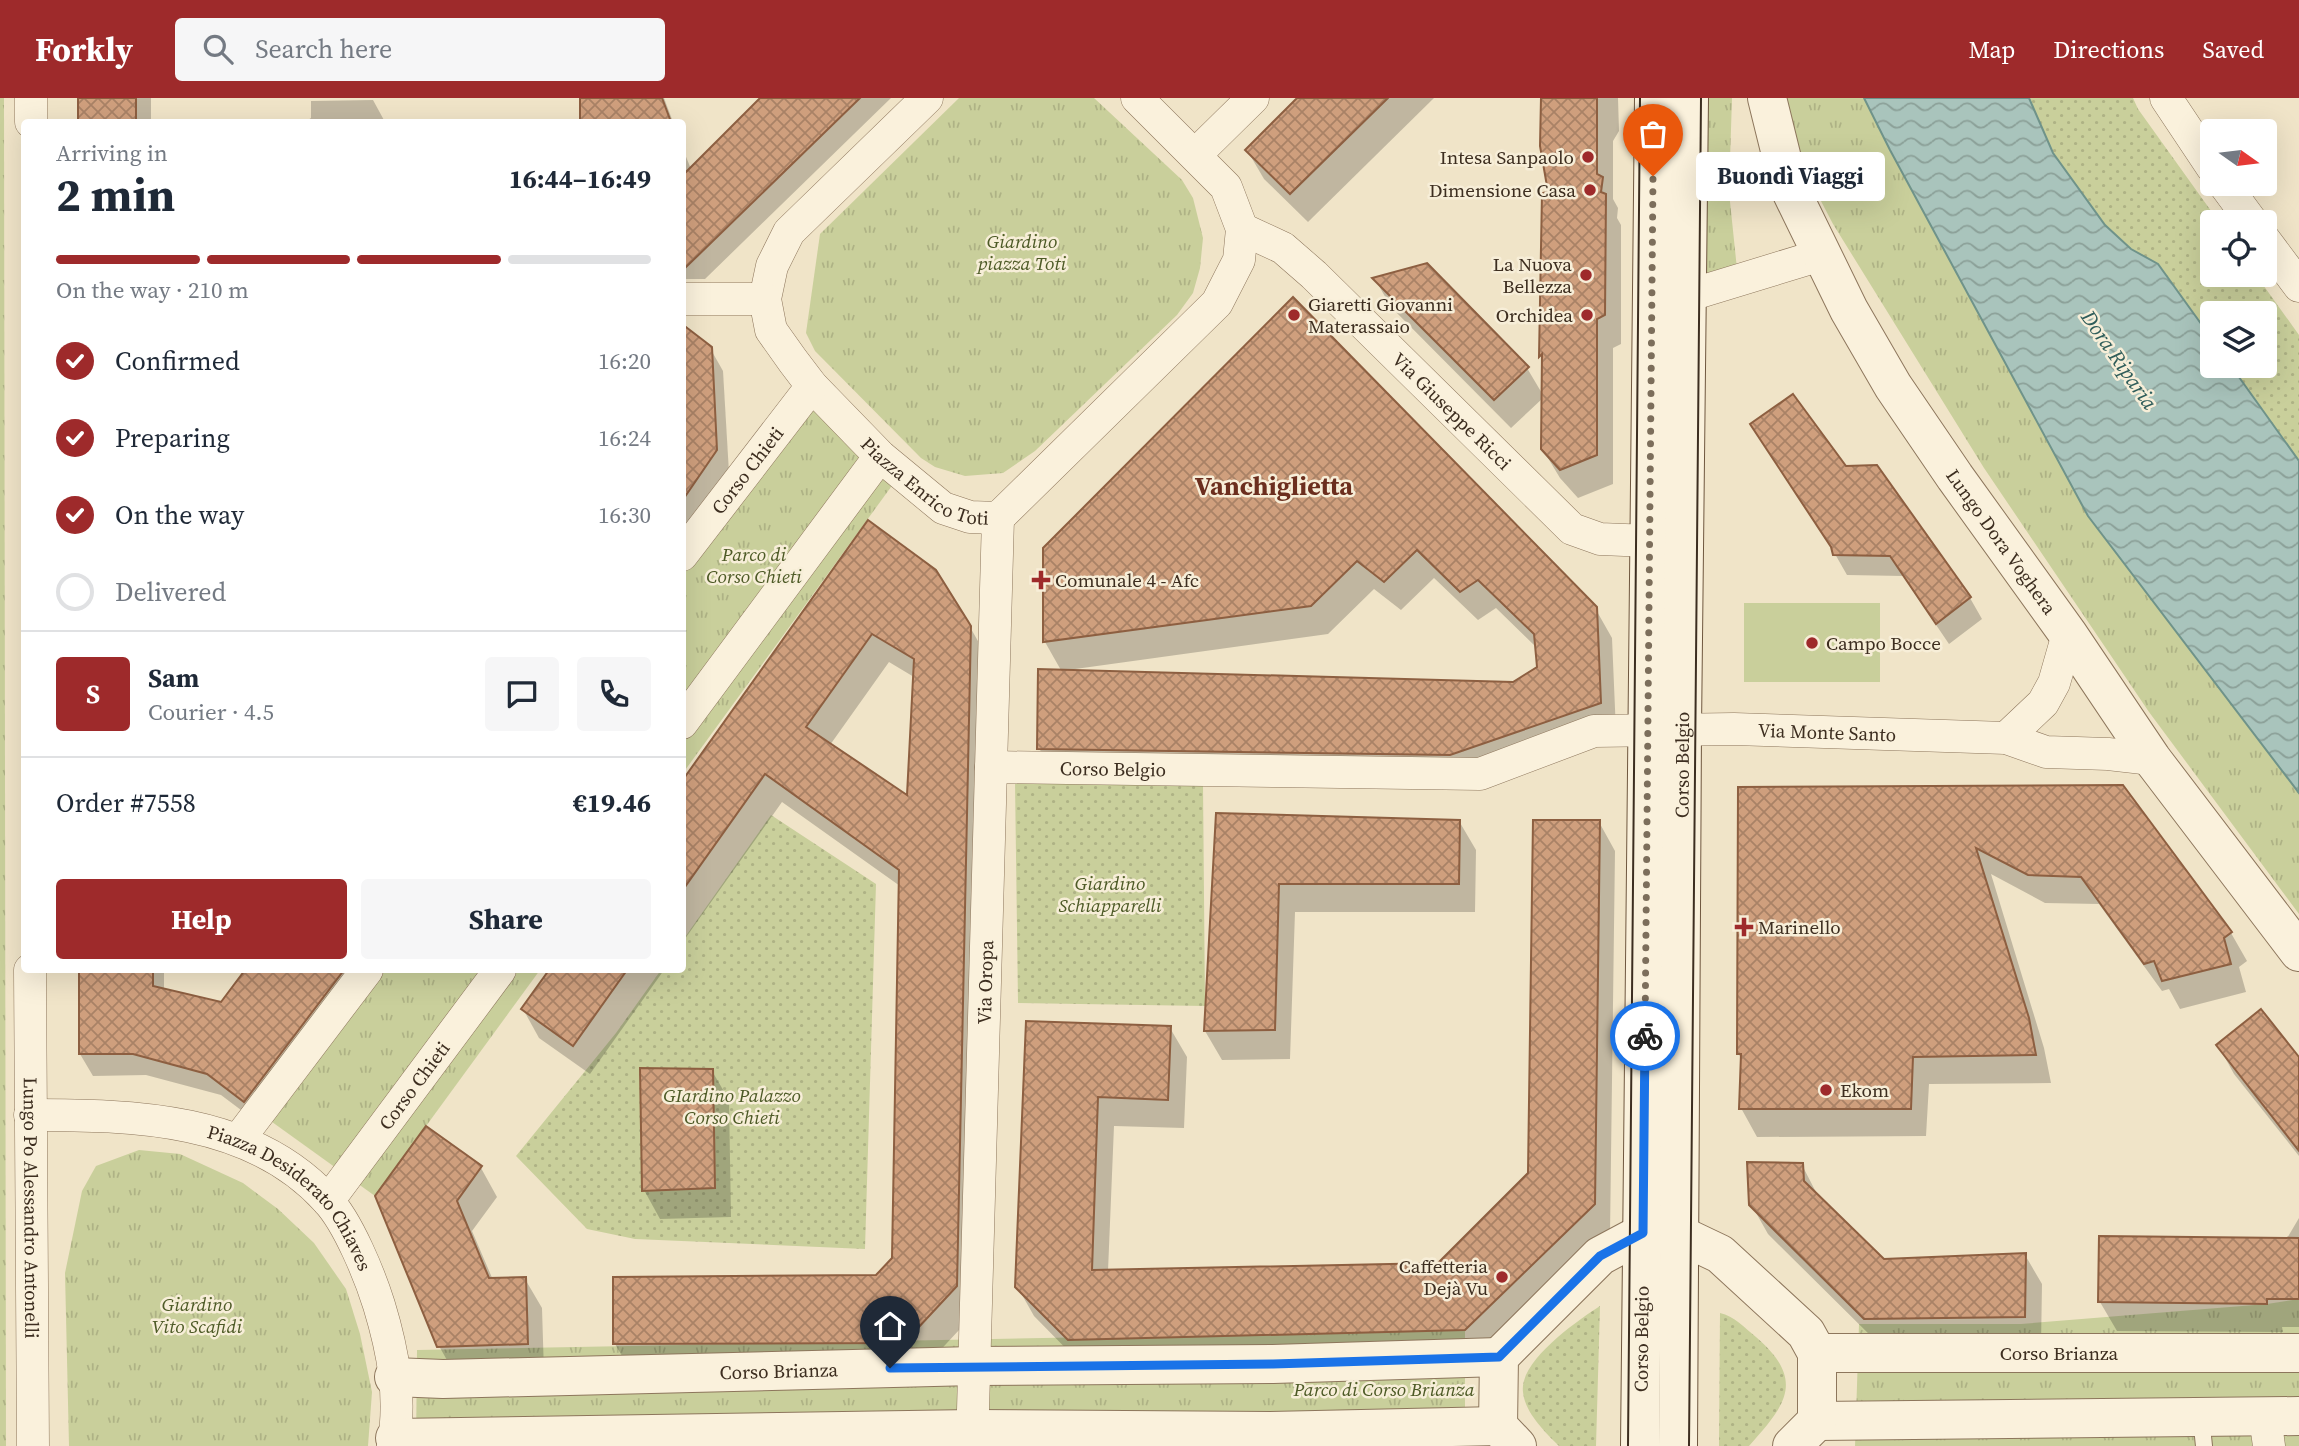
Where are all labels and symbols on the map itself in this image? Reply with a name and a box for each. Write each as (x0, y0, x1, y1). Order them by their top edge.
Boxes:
pin (1623, 104, 1683, 176)
north arrow (2200, 119, 2277, 196)
place label: Intesa Sanpaolo (1440, 144, 1574, 170)
marker: Intesa Sanpaolo (1580, 149, 1596, 165)
callout: Buondì Viaggi (1695, 152, 1884, 200)
place label: Dimensione Casa (1429, 177, 1576, 203)
marker: Dimensione Casa (1582, 182, 1598, 198)
park label: Giardino piazza Toti (976, 228, 1067, 276)
place label: La Nuova Bellezza (1493, 251, 1572, 299)
marker: La Nuova Bellezza (1578, 267, 1594, 283)
place label: Giaretti Giovanni Materassaio (1308, 291, 1453, 339)
place label: Orchidea (1496, 302, 1573, 328)
water label: Dora Riparia (2074, 303, 2164, 415)
marker: Giaretti Giovanni Materassaio (1286, 307, 1302, 323)
marker: Orchidea (1579, 307, 1595, 323)
street label: Via Giuseppe Ricci (1387, 346, 1518, 476)
street label: Corso Chieti (705, 421, 789, 519)
street label: Piazza Enrico Toti (855, 431, 989, 531)
street label: Lungo Dora Voghera (1940, 464, 2063, 620)
district label: Vanchiglietta (1195, 468, 1353, 504)
park label: Parco di Corso Chieti (706, 541, 802, 589)
place label: Comunale 4 - Afc (1055, 567, 1199, 593)
marker: Comunale 4 - Afc (1033, 572, 1049, 588)
place label: Campo Bocce (1826, 630, 1941, 656)
marker: Campo Bocce (1804, 635, 1820, 651)
street label: Corso Belgio (1669, 712, 1695, 818)
street label: Via Monte Santo (1757, 717, 1897, 747)
street label: Corso Belgio (1060, 755, 1166, 783)
park label: Giardino Schiapparelli (1059, 870, 1162, 918)
place label: Marinello (1758, 914, 1841, 940)
marker: Marinello (1736, 919, 1752, 935)
street label: Via Oropa (971, 939, 999, 1025)
courier (1610, 1001, 1680, 1071)
street label: Corso Chieti (372, 1036, 456, 1135)
street label: Lungo Po Alessandro Antonelli (18, 1077, 45, 1339)
place label: Ekom (1840, 1077, 1889, 1103)
park label: GIardino Palazzo Corso Chieti (663, 1082, 801, 1130)
marker: Ekom (1818, 1082, 1834, 1098)
street label: Piazza Desiderato Chiaves (204, 1118, 378, 1275)
place label: Caffetteria Dejà Vu (1399, 1253, 1488, 1301)
marker: Caffetteria Dejà Vu (1494, 1269, 1510, 1285)
street label: Corso Belgio (1628, 1286, 1655, 1392)
park label: Giardino Vito Scafidi (152, 1291, 242, 1339)
pin (860, 1296, 920, 1368)
street label: Corso Brianza (2000, 1340, 2119, 1366)
street label: Corso Brianza (719, 1356, 839, 1385)
park label: Parco di Corso Brianza (1292, 1376, 1475, 1402)

